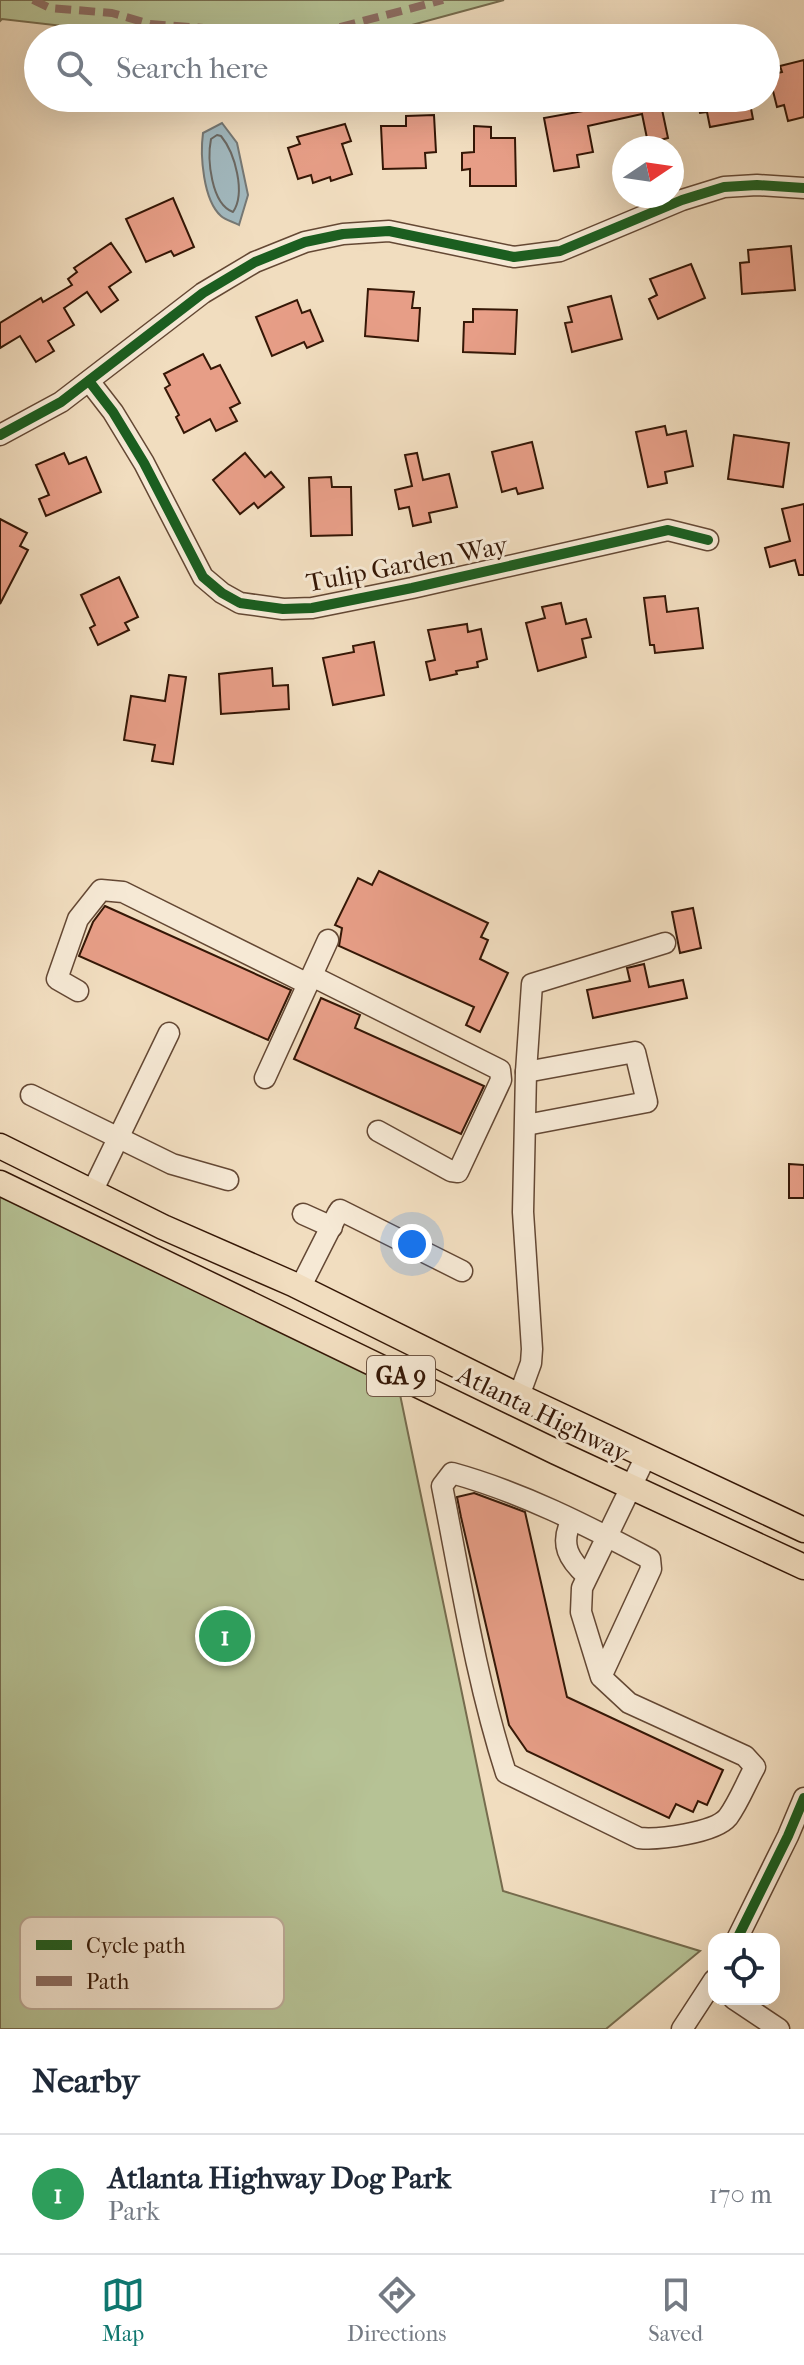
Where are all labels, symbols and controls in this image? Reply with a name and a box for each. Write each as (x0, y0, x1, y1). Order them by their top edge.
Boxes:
search box (24, 24, 780, 112)
icon: search (52, 46, 96, 90)
text: Search here (116, 51, 268, 86)
north arrow (612, 136, 684, 208)
street label: Tulip Garden Way (304, 529, 511, 599)
your location (392, 1224, 432, 1264)
road number: GA 9 (367, 1356, 435, 1396)
street label: Atlanta Highway (451, 1359, 635, 1470)
pin: 1 (199, 1606, 251, 1666)
legend (20, 1917, 284, 2009)
text: Cycle path (86, 1933, 186, 1959)
map controls (708, 1933, 780, 2005)
button: locate (708, 1933, 780, 2005)
text: Path (86, 1969, 130, 1995)
text: Nearby (32, 2061, 139, 2101)
text: Atlanta Highway Dog Park (108, 2161, 451, 2196)
text: 1 (53, 2179, 63, 2210)
text: 170 m (709, 2179, 772, 2210)
text: Park (108, 2196, 160, 2227)
tab: Map (101, 2273, 145, 2347)
tab: Directions (347, 2273, 446, 2347)
tab: Saved (648, 2273, 703, 2347)

